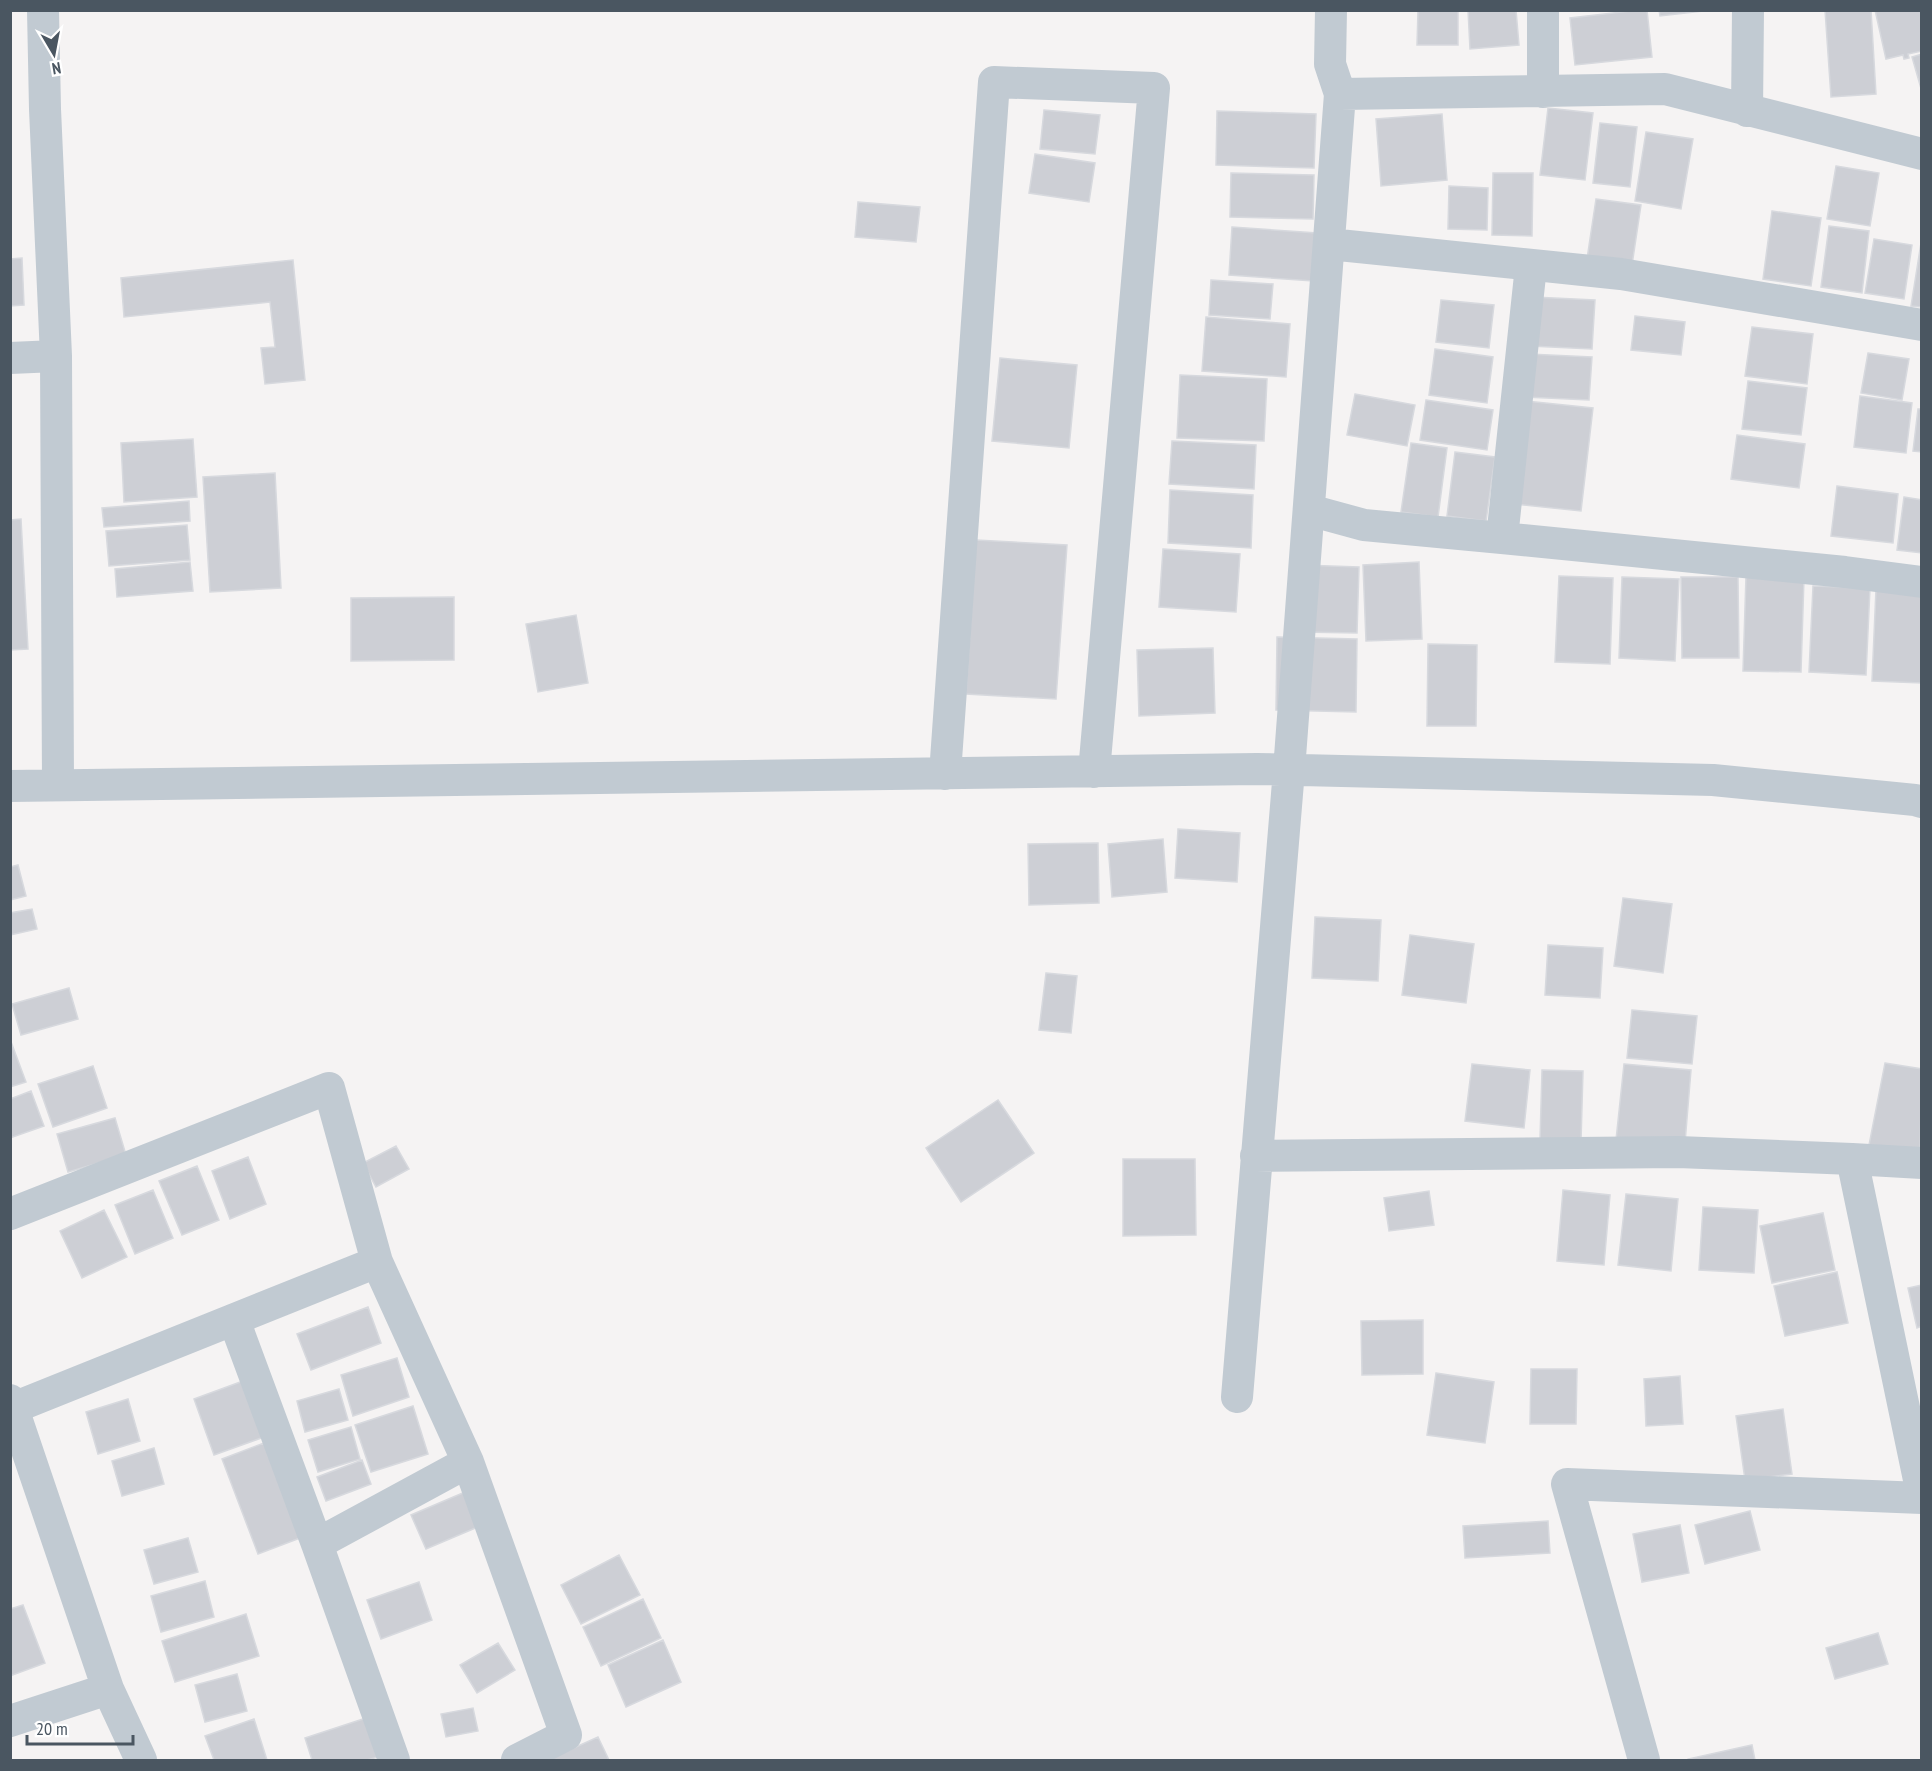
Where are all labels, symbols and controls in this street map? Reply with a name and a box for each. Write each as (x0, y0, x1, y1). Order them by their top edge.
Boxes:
north arrow (24, 24, 84, 84)
text: N (51, 58, 63, 79)
scale bar (27, 1708, 134, 1746)
text: 20 m (36, 1717, 68, 1740)

